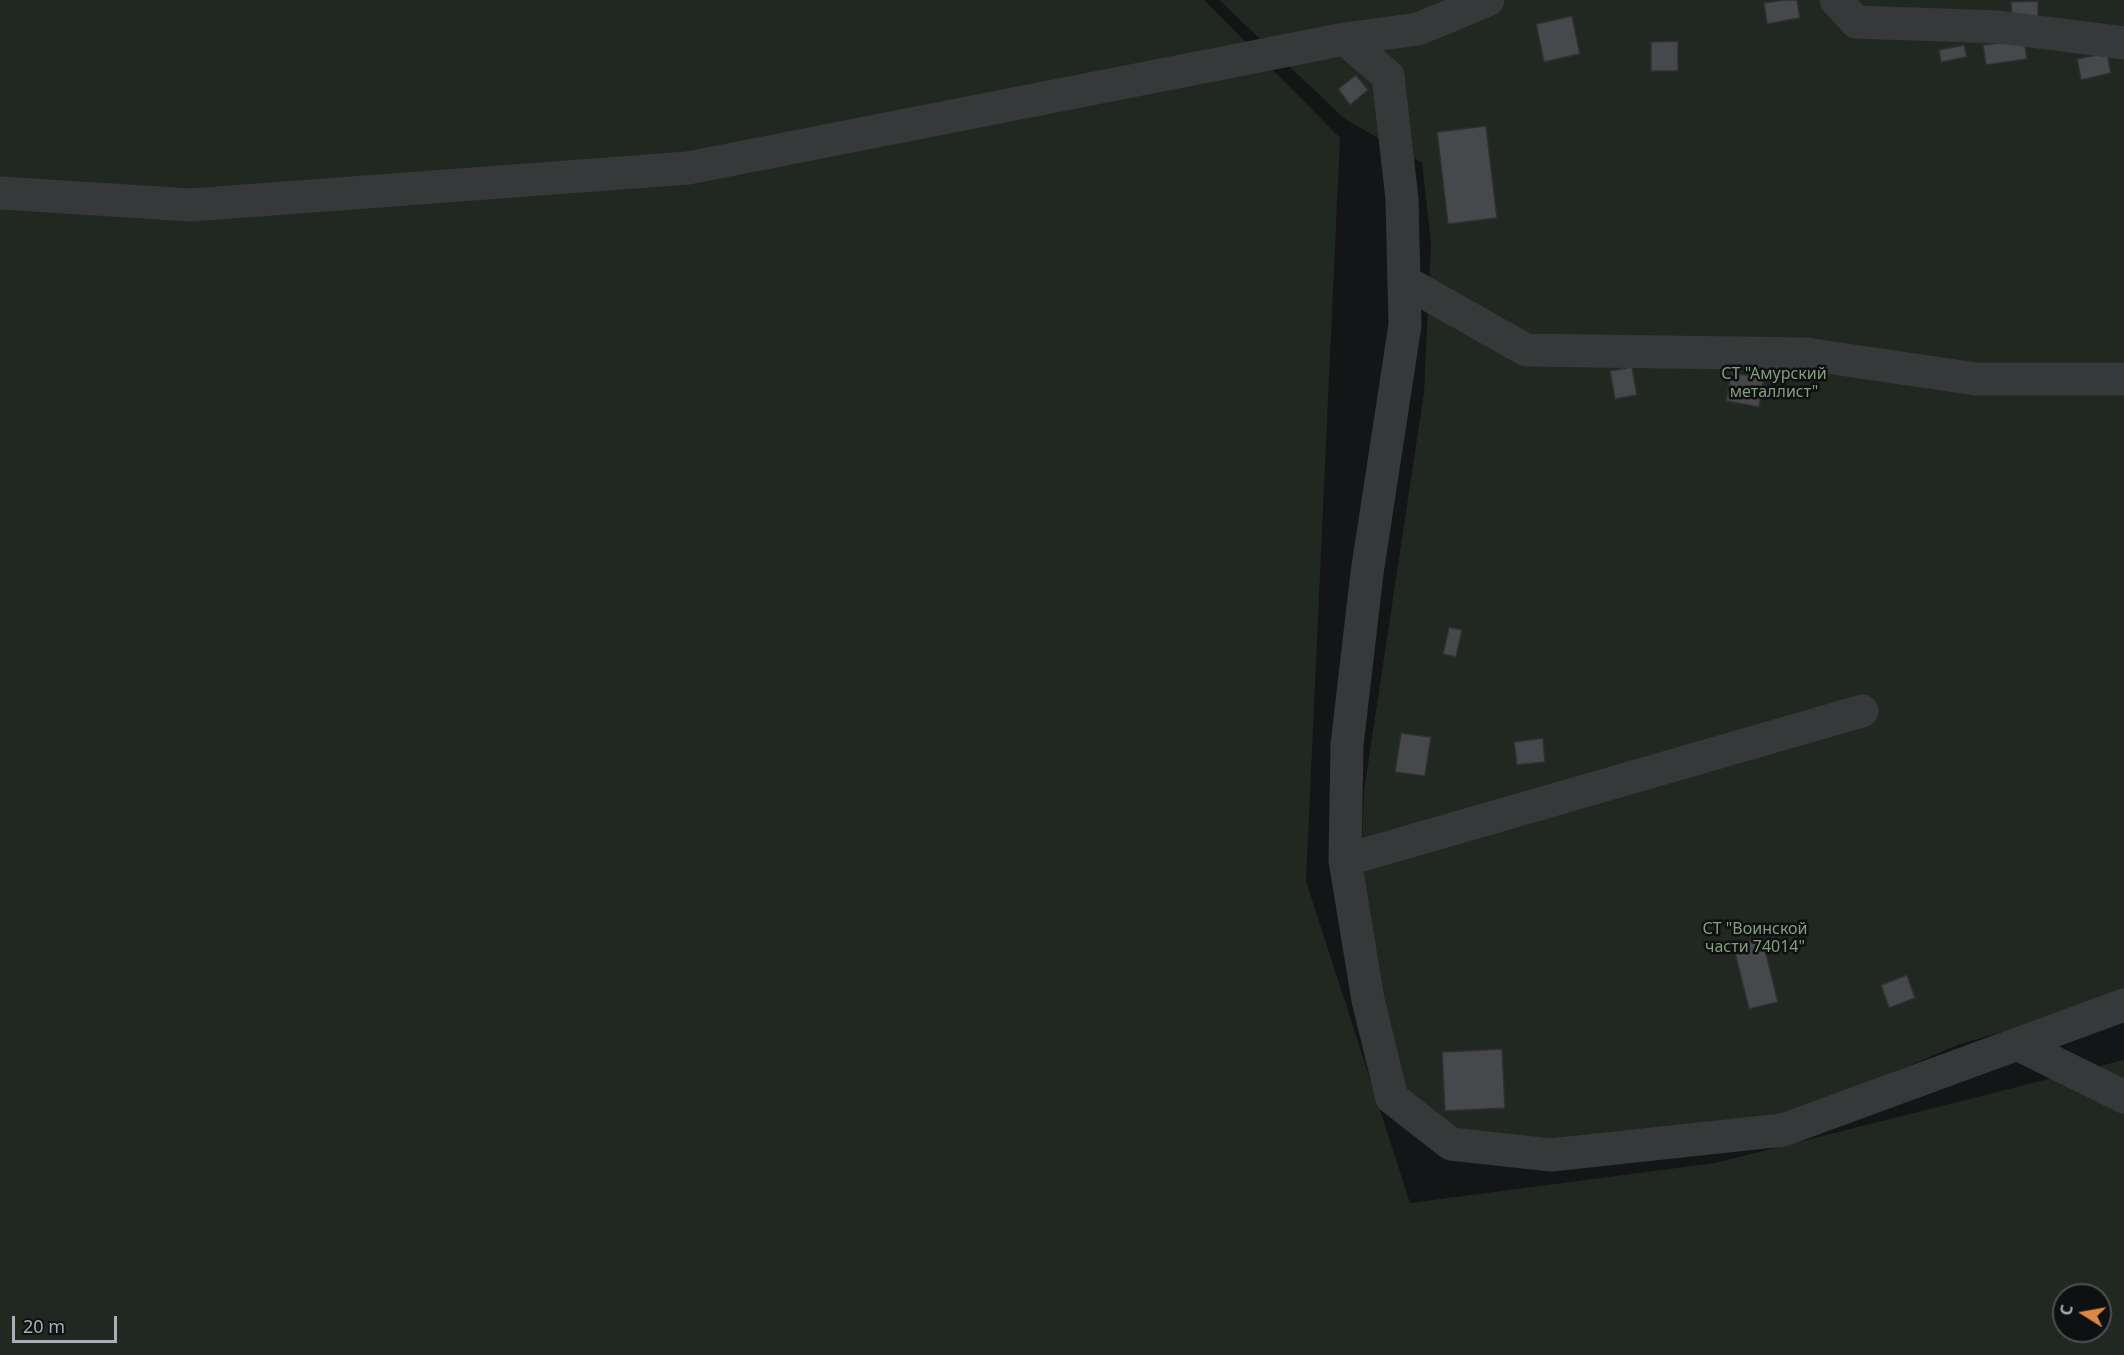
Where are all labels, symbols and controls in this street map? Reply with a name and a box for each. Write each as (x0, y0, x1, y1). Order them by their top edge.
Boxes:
park label: СТ "Амурский металлист" (1721, 364, 1827, 402)
park label: СТ "Воинской части 74014" (1703, 919, 1807, 957)
north arrow (2052, 1283, 2112, 1343)
text: С (2055, 1303, 2078, 1317)
scale bar (15, 1304, 120, 1342)
text: 20 m (23, 1314, 65, 1338)

